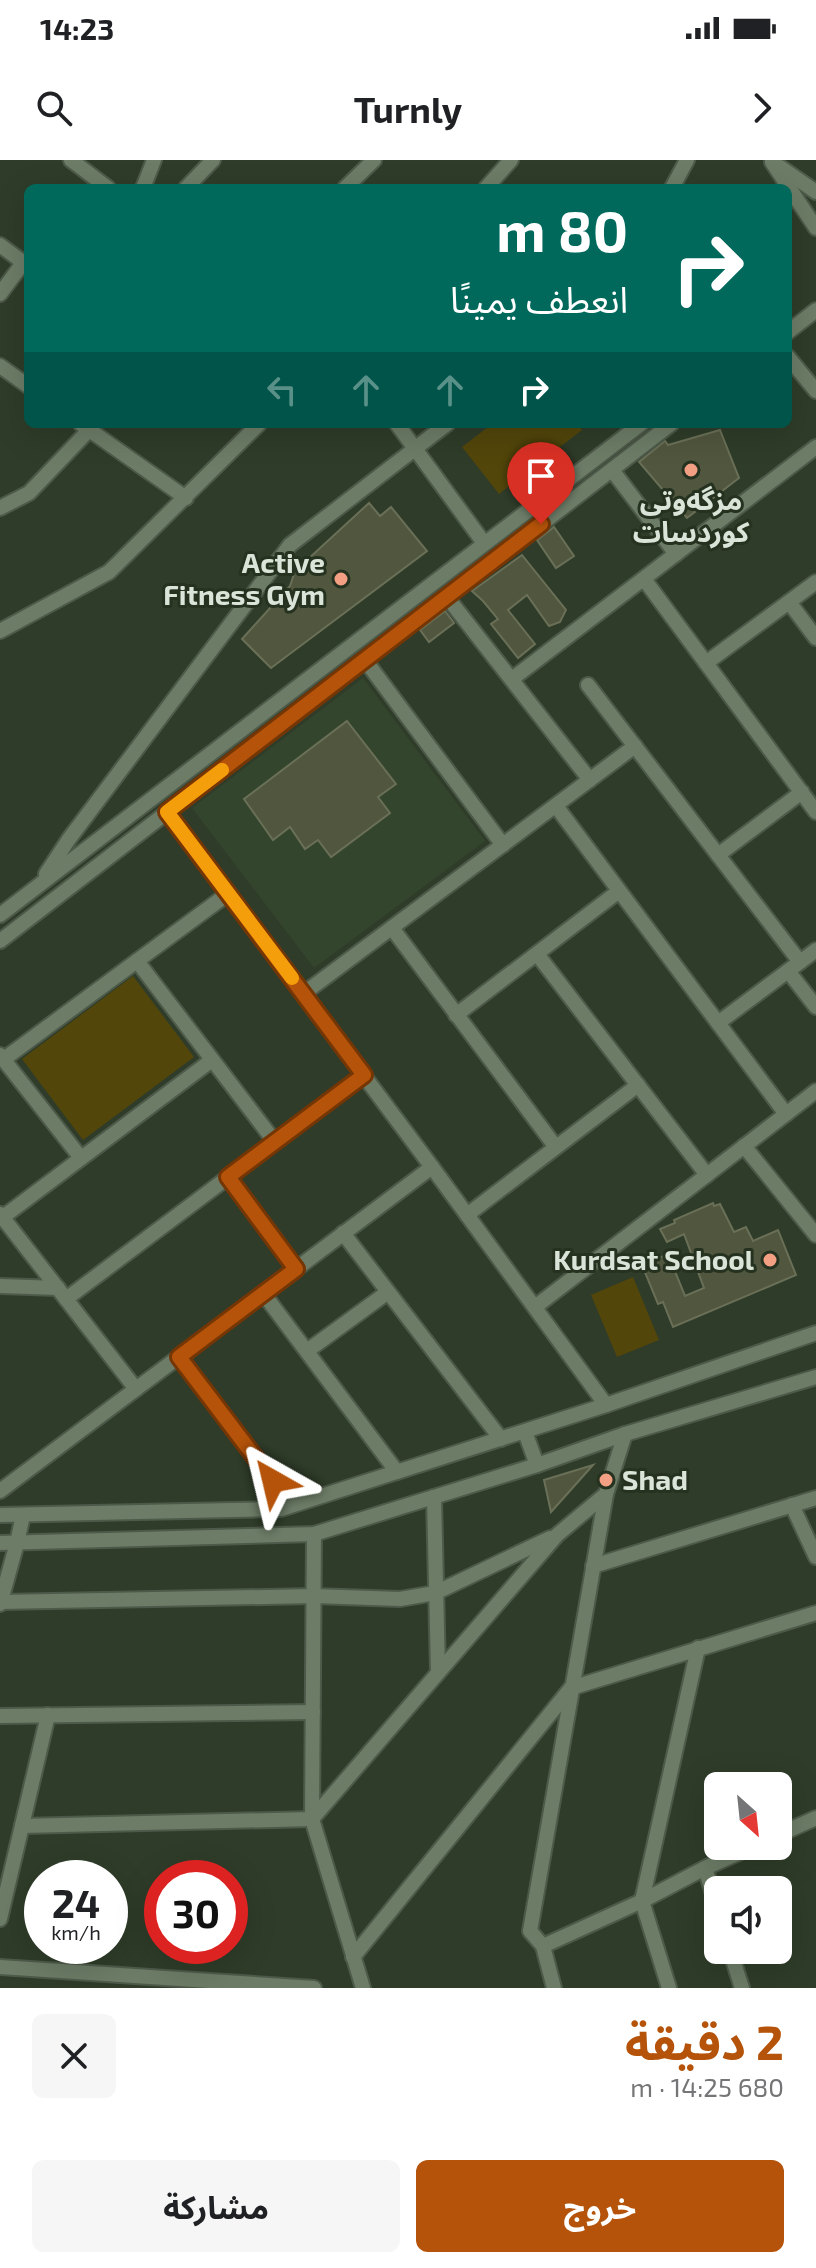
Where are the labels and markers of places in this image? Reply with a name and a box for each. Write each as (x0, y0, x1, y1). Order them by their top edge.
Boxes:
pin (507, 442, 575, 524)
marker: مزگەوتی كوردسات (682, 461, 700, 479)
place label: مزگەوتی كوردسات (633, 482, 750, 549)
place label: Active Fitness Gym (163, 545, 325, 611)
marker: Active Fitness Gym (332, 570, 350, 588)
place label: Kurdsat School (553, 1242, 755, 1276)
marker: Kurdsat School (761, 1251, 779, 1269)
place label: Shad (622, 1462, 688, 1496)
marker: Shad (597, 1471, 615, 1489)

